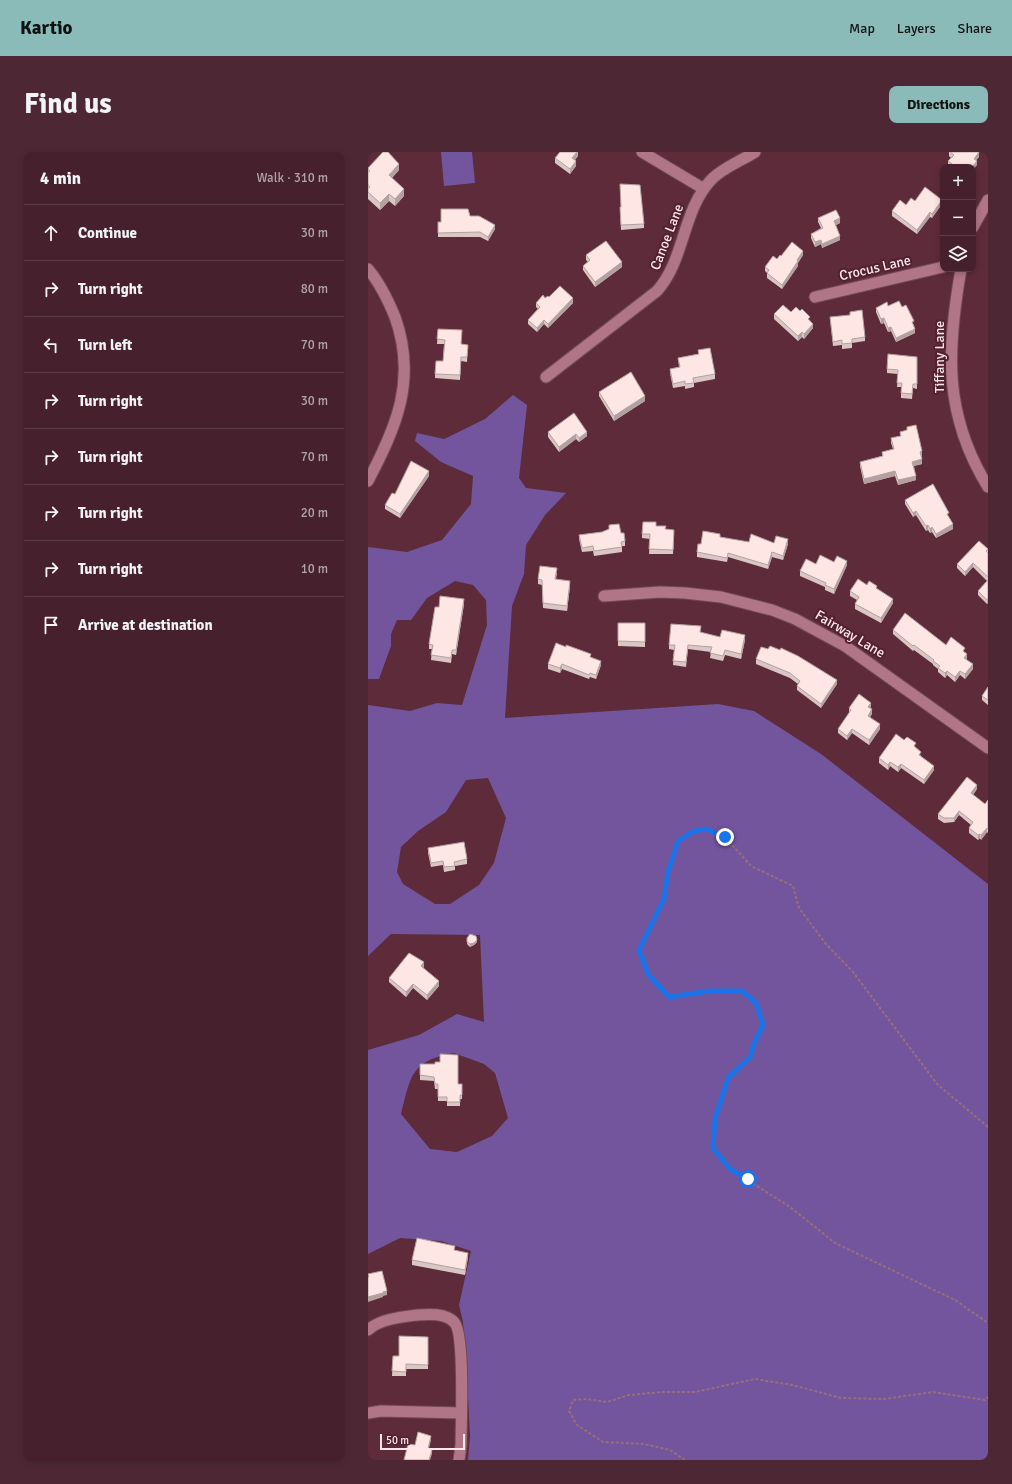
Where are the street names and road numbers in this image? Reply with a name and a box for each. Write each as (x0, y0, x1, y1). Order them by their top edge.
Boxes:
street label: Canoe Lane (647, 202, 687, 272)
street label: Crocus Lane (838, 252, 912, 284)
street label: Tiffany Lane (931, 321, 948, 393)
street label: Fairway Lane (812, 606, 888, 662)

